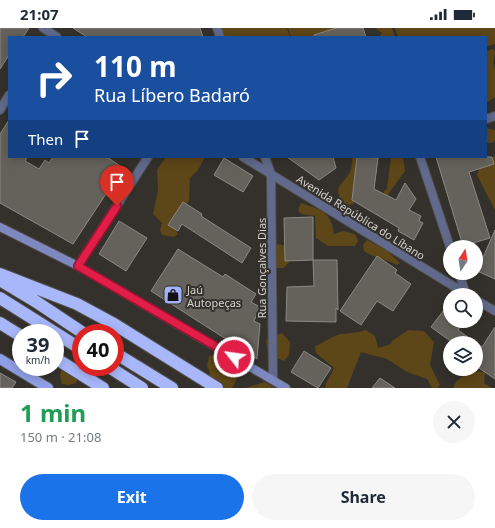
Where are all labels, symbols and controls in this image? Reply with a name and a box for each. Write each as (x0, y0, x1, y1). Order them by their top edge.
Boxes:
text: 21:07 (20, 4, 59, 24)
text: 110 m (94, 47, 177, 85)
icon: right (28, 52, 80, 104)
text: Rua Líbero Badaró (94, 83, 250, 107)
icon: arrive (71, 128, 93, 150)
text: Then (28, 129, 63, 149)
pin (100, 165, 134, 206)
icon: arrive (106, 171, 128, 193)
street label: Avenida República do Líbano (294, 171, 428, 263)
street label: Rua Gonçalves Dias (254, 218, 269, 318)
north arrow (443, 240, 483, 280)
map controls (443, 240, 483, 376)
place label: Jaú Autopeças (186, 282, 241, 310)
shop icon: Jaú Autopeças (162, 284, 184, 306)
button: search (443, 288, 483, 328)
speed limit sign: 40 (72, 324, 124, 376)
text: 39 (27, 331, 49, 358)
position arrow (213, 336, 255, 378)
button: layers (443, 336, 483, 376)
text: km/h (26, 353, 50, 367)
text: 1 min (20, 396, 86, 429)
button: close (433, 401, 475, 443)
text: 150 m · 21:08 (20, 428, 101, 446)
button: Exit (20, 474, 244, 520)
button: Share (252, 474, 475, 520)

